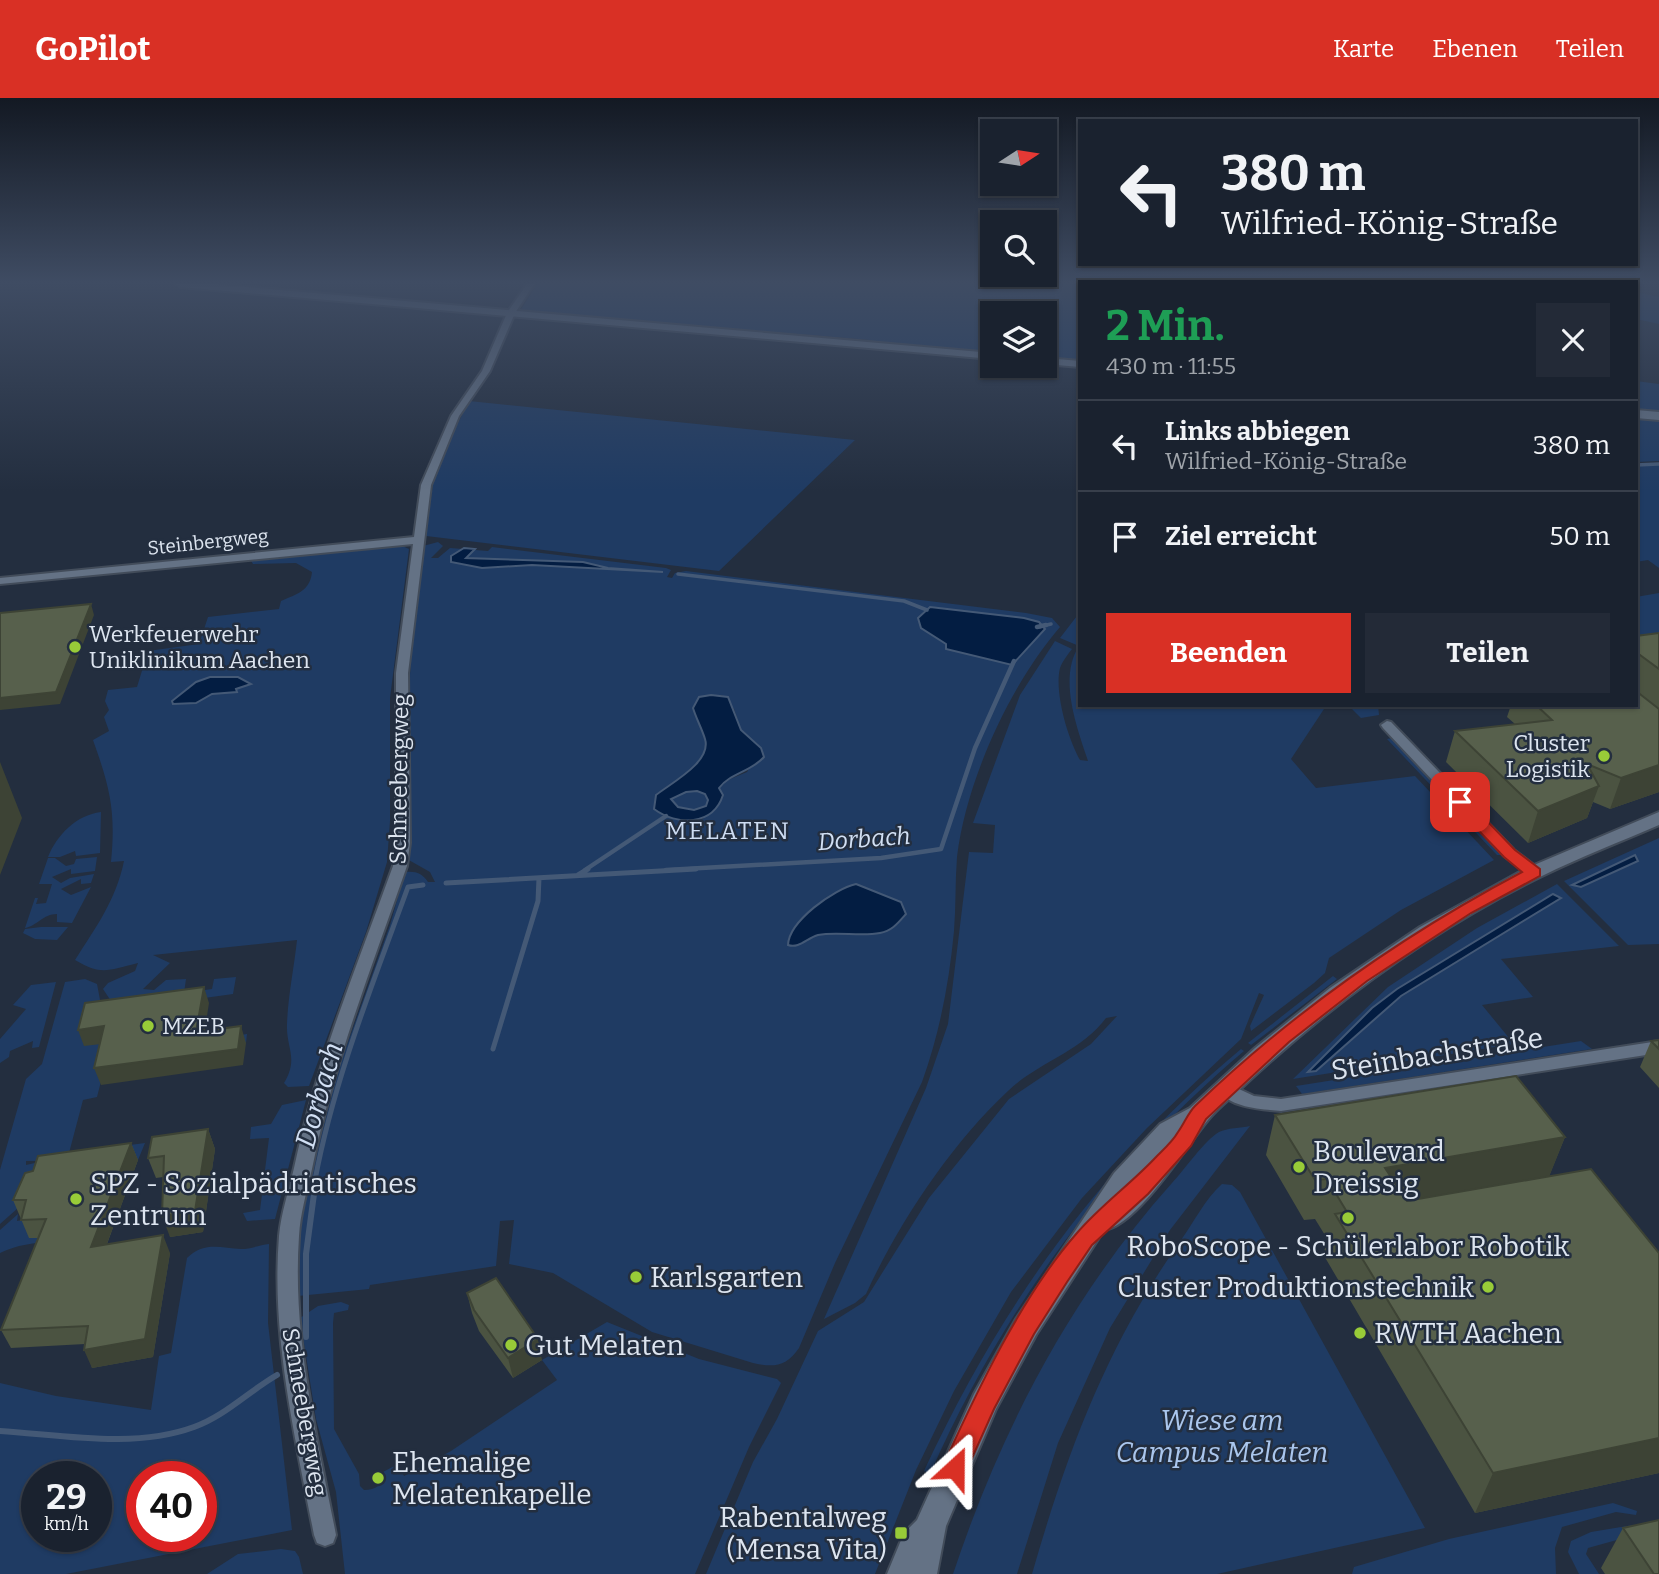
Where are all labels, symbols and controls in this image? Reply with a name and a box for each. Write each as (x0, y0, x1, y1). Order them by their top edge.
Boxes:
text: GoPilot (35, 29, 151, 69)
text: Karte (1333, 35, 1394, 63)
text: Ebenen (1432, 35, 1518, 63)
text: Teilen (1556, 35, 1624, 63)
north arrow (980, 119, 1057, 196)
map controls (980, 119, 1057, 378)
text: 380 m (1221, 144, 1365, 203)
icon: left (1106, 147, 1197, 238)
text: Wilfried-König-Straße (1221, 204, 1558, 242)
button: search (980, 210, 1057, 287)
button: layers (980, 301, 1057, 378)
text: 2 Min. (1106, 301, 1225, 351)
button: close (1536, 303, 1610, 377)
text: 430 m · 11:55 (1106, 352, 1236, 380)
text: Links abbiegen (1165, 416, 1350, 447)
icon: left (1106, 427, 1144, 465)
text: 380 m (1533, 430, 1610, 461)
text: Wilfried-König-Straße (1165, 447, 1407, 475)
icon: arrive (1106, 518, 1144, 556)
text: Ziel erreicht (1165, 521, 1317, 552)
text: 50 m (1549, 521, 1610, 552)
street label: Steinbergweg (146, 524, 270, 560)
button: Beenden (1106, 613, 1351, 693)
button: Teilen (1365, 613, 1610, 693)
place label: Werkfeuerwehr Uniklinikum Aachen (89, 620, 310, 674)
marker: Werkfeuerwehr Uniklinikum Aachen (67, 639, 83, 655)
street label: Schneebergweg (384, 693, 414, 864)
place label: Cluster Logistik (1506, 729, 1590, 783)
marker: Cluster Logistik (1596, 748, 1612, 764)
pin (1430, 772, 1490, 832)
icon: arrive (1441, 783, 1479, 821)
district label: MELATEN (665, 817, 791, 845)
water label: Dorbach (817, 822, 911, 856)
place label: MZEB (162, 1012, 225, 1040)
marker: MZEB (140, 1018, 156, 1034)
street label: Steinbachstraße (1329, 1021, 1545, 1087)
water label: Dorbach (288, 1038, 350, 1152)
place label: Boulevard Dreissig (1313, 1135, 1445, 1200)
marker: Boulevard Dreissig (1291, 1159, 1307, 1175)
place label: SPZ - Sozialpädriatisches Zentrum (90, 1167, 417, 1232)
marker: SPZ - Sozialpädriatisches Zentrum (68, 1191, 84, 1207)
marker: RoboScope - Schülerlabor Robotik (1340, 1210, 1356, 1226)
place label: RoboScope - Schülerlabor Robotik (1127, 1230, 1570, 1263)
place label: Karlsgarten (650, 1261, 803, 1294)
marker: Karlsgarten (628, 1269, 644, 1285)
place label: Cluster Produktionstechnik (1117, 1271, 1474, 1304)
marker: Cluster Produktionstechnik (1480, 1279, 1496, 1295)
place label: RWTH Aachen (1374, 1317, 1562, 1350)
marker: RWTH Aachen (1352, 1325, 1368, 1341)
street label: Schneebergweg (276, 1326, 334, 1499)
place label: Gut Melaten (525, 1329, 684, 1362)
marker: Gut Melaten (503, 1337, 519, 1353)
park label: Wiese am Campus Melaten (1116, 1404, 1328, 1469)
position arrow (918, 1431, 992, 1505)
place label: Ehemalige Melatenkapelle (392, 1446, 591, 1511)
speed limit sign: 40 (126, 1461, 217, 1552)
marker: Ehemalige Melatenkapelle (370, 1470, 386, 1486)
text: 29 (46, 1476, 87, 1518)
place label: Rabentalweg (Mensa Vita) (719, 1501, 887, 1566)
text: km/h (44, 1513, 89, 1535)
marker: Rabentalweg (Mensa Vita) (893, 1525, 909, 1541)

